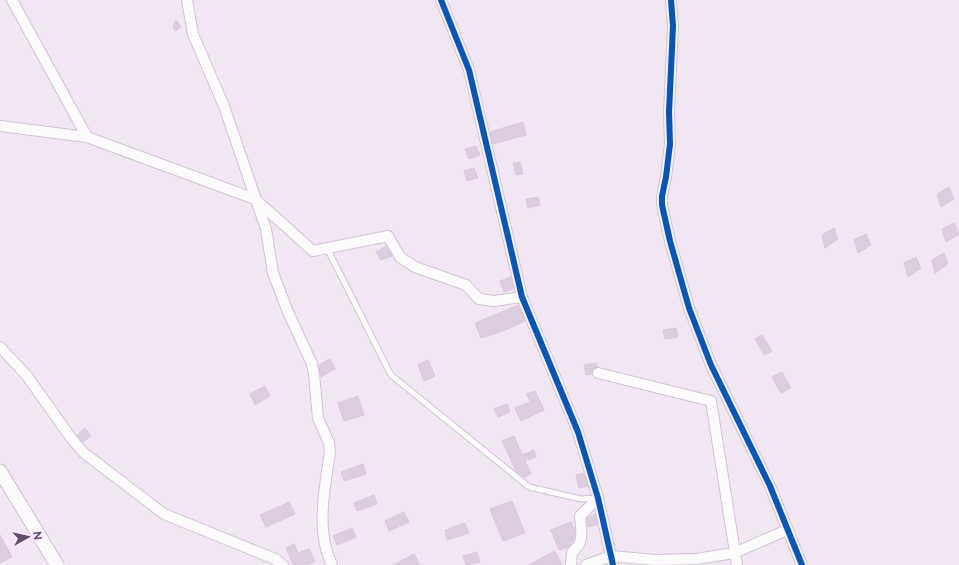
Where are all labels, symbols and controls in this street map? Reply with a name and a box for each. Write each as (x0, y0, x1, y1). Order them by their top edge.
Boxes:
north arrow (8, 517, 48, 557)
text: N (30, 531, 44, 541)

